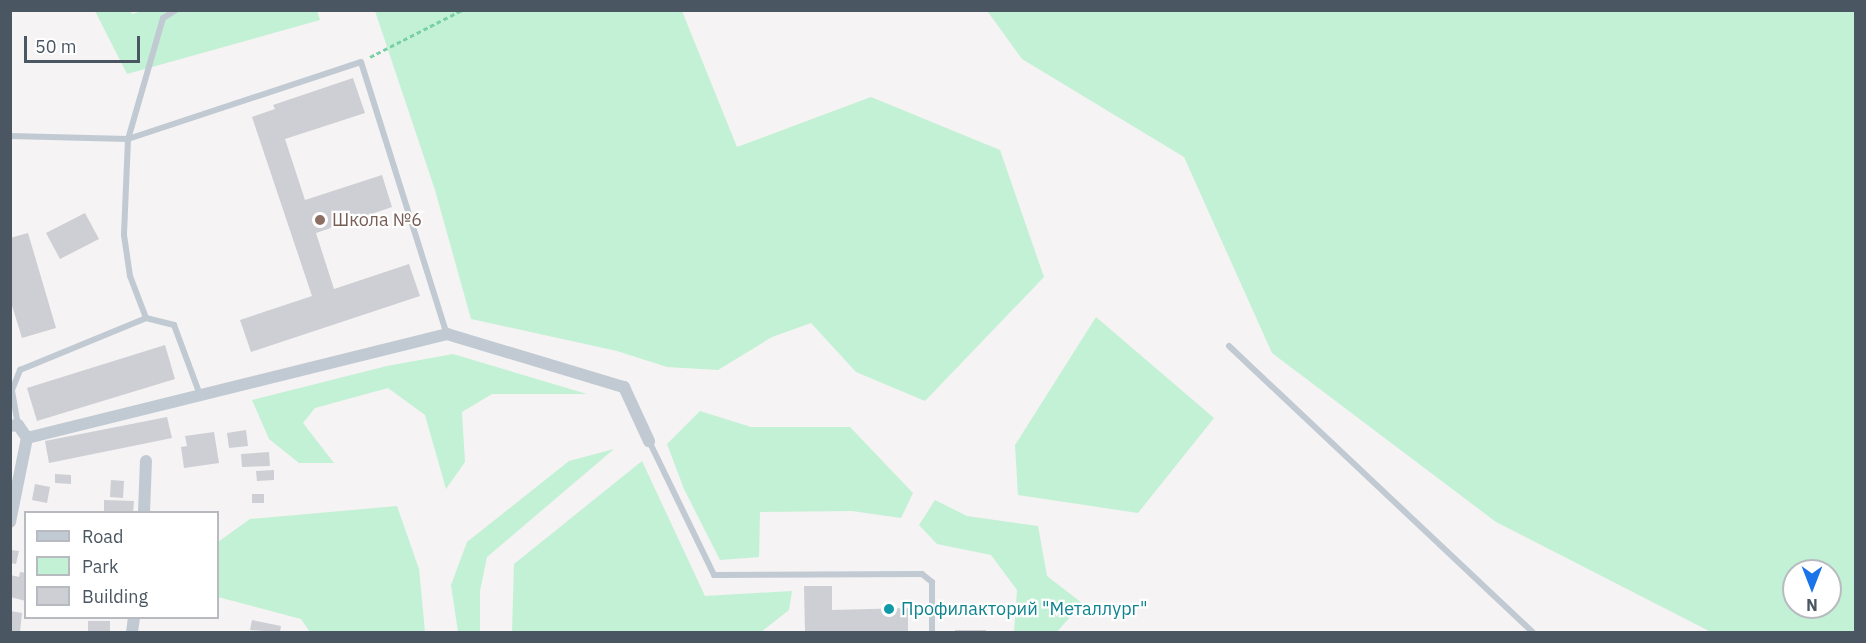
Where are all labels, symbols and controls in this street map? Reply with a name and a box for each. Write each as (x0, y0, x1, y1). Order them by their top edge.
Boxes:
scale bar (27, 24, 142, 62)
text: 50 m (35, 35, 77, 58)
place label: Школа №6 (332, 209, 422, 231)
marker: Школа №6 (313, 213, 327, 227)
legend (24, 511, 219, 619)
text: Road (82, 525, 123, 548)
text: Park (82, 555, 118, 578)
north arrow (1782, 559, 1842, 619)
text: Building (82, 585, 148, 608)
text: N (1806, 595, 1818, 615)
place label: Профилакторий "Металлург" (901, 598, 1148, 620)
marker: Профилакторий "Металлург" (882, 602, 896, 616)

